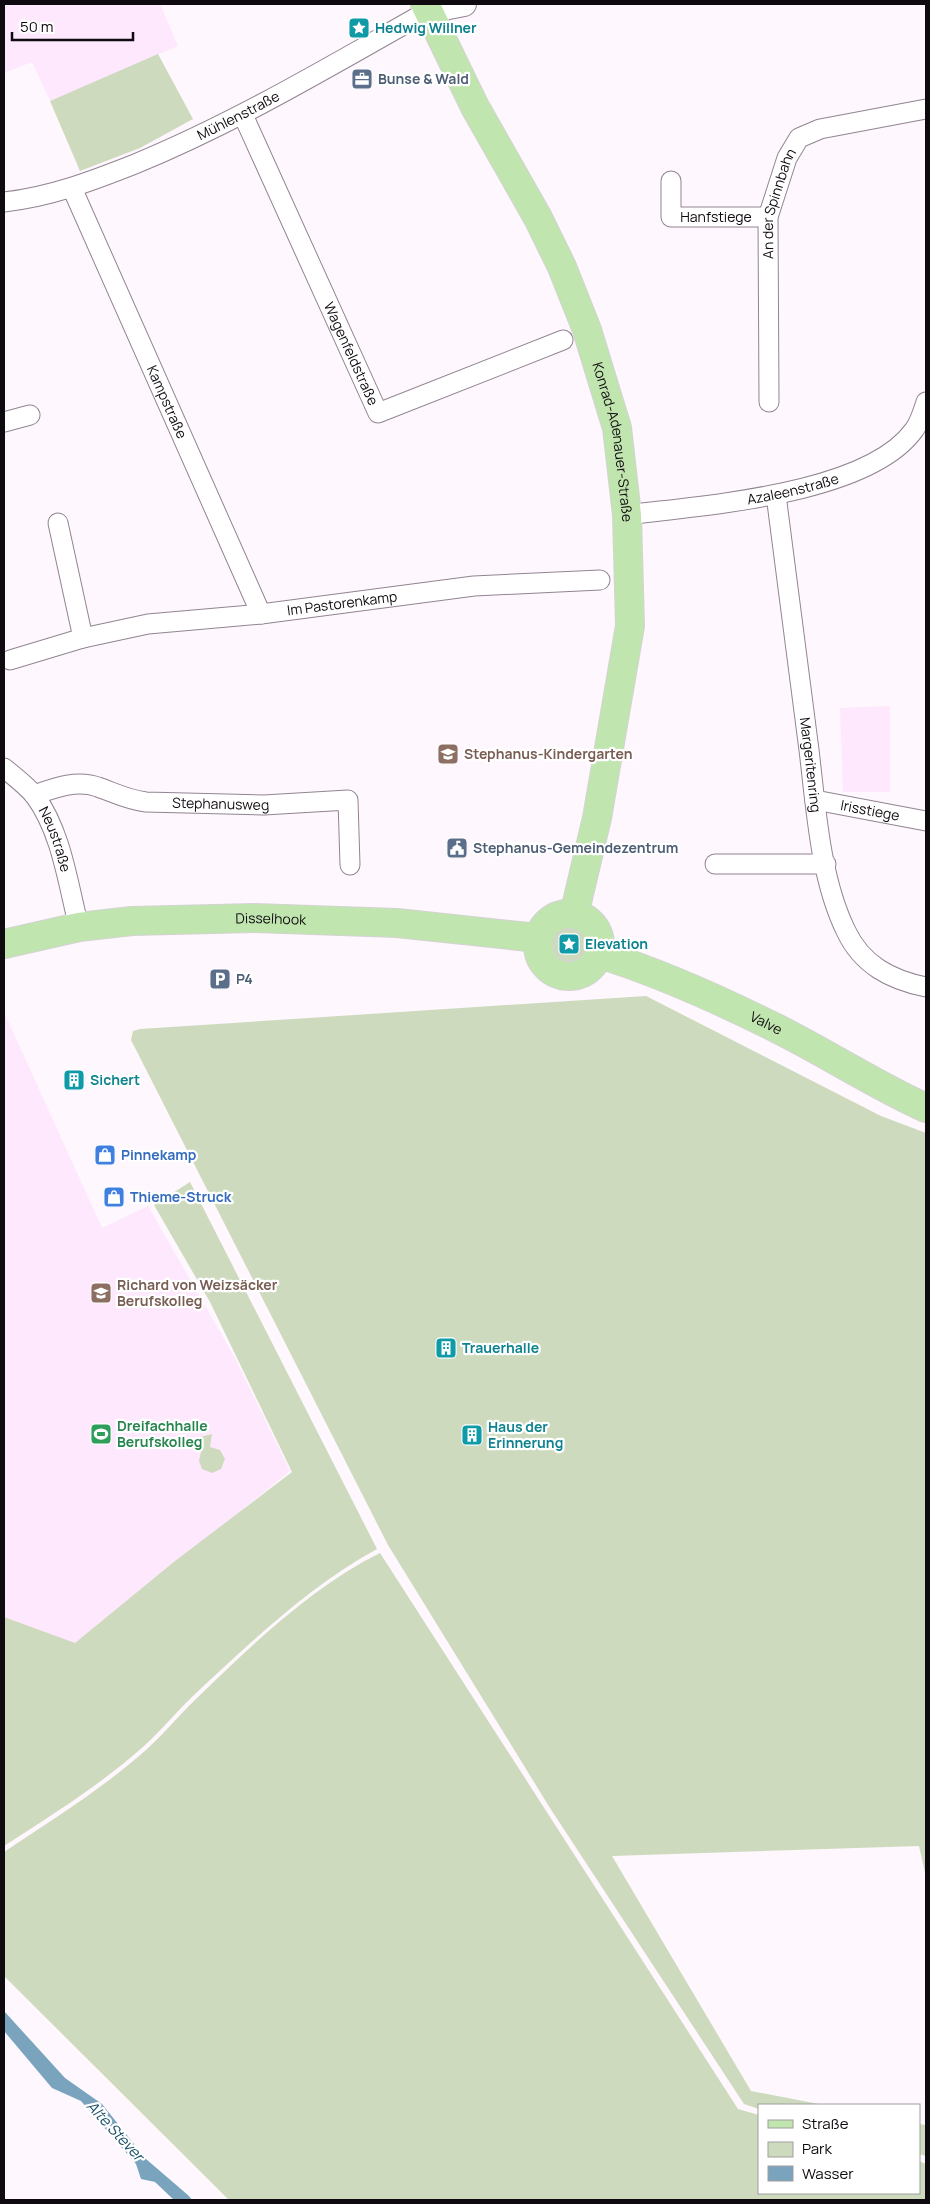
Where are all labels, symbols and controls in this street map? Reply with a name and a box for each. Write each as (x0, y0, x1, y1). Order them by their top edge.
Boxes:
scale bar (12, 10, 134, 42)
text: 50 m (20, 16, 54, 37)
place icon: Hedwig Willner (347, 16, 371, 40)
place label: Hedwig Willner (375, 18, 477, 37)
office icon: Bunse & Wald (350, 67, 374, 91)
place label: Bunse & Wald (378, 69, 469, 88)
street label: Mühlenstraße (194, 86, 283, 144)
street label: An der Spinnbahn (758, 144, 800, 259)
street label: Hanfstiege (680, 207, 752, 226)
street label: Wagenfeldstraße (320, 299, 383, 408)
street label: Konrad-Adenauer-Straße (588, 360, 637, 522)
street label: Kampstraße (143, 362, 192, 441)
street label: Azaleenstraße (746, 468, 841, 508)
street label: Im Pastorenkamp (286, 586, 398, 619)
street label: Margeritenring (796, 716, 826, 813)
school or university icon: Stephanus-Kindergarten (436, 742, 460, 766)
place label: Stephanus-Kindergarten (464, 744, 632, 763)
street label: Stephanusweg (172, 793, 270, 814)
street label: Irisstiege (839, 795, 901, 825)
street label: Neustraße (35, 803, 76, 874)
public building icon: Stephanus-Gemeindezentrum (445, 836, 469, 860)
place label: Stephanus-Gemeindezentrum (473, 838, 678, 857)
street label: Disselhook (235, 908, 307, 929)
place icon: Elevation (557, 932, 581, 956)
place label: Elevation (585, 934, 648, 953)
parking icon: P4 (208, 967, 232, 991)
place label: P4 (236, 969, 253, 988)
street label: Valve (747, 1007, 786, 1039)
building icon: Sichert (62, 1068, 86, 1092)
place label: Sichert (90, 1070, 140, 1089)
shop icon: Pinnekamp (93, 1143, 117, 1167)
place label: Pinnekamp (121, 1145, 197, 1164)
shop icon: Thieme-Struck (102, 1185, 126, 1209)
place label: Thieme-Struck (130, 1187, 232, 1206)
place label: Richard von Weizsäcker Berufskolleg (117, 1275, 278, 1310)
school or university icon: Richard von Weizsäcker Berufskolleg (89, 1281, 113, 1305)
building icon: Trauerhalle (434, 1336, 458, 1360)
place label: Trauerhalle (462, 1338, 539, 1357)
place label: Dreifachhalle Berufskolleg (117, 1416, 208, 1451)
place label: Haus der Erinnerung (488, 1417, 563, 1452)
sports icon: Dreifachhalle Berufskolleg (89, 1422, 113, 1446)
building icon: Haus der Erinnerung (460, 1423, 484, 1447)
water label: Alte Stever (82, 2096, 151, 2167)
legend (758, 2104, 920, 2194)
text: Straße (802, 2113, 849, 2134)
text: Park (802, 2138, 832, 2159)
text: Wasser (802, 2163, 854, 2184)

